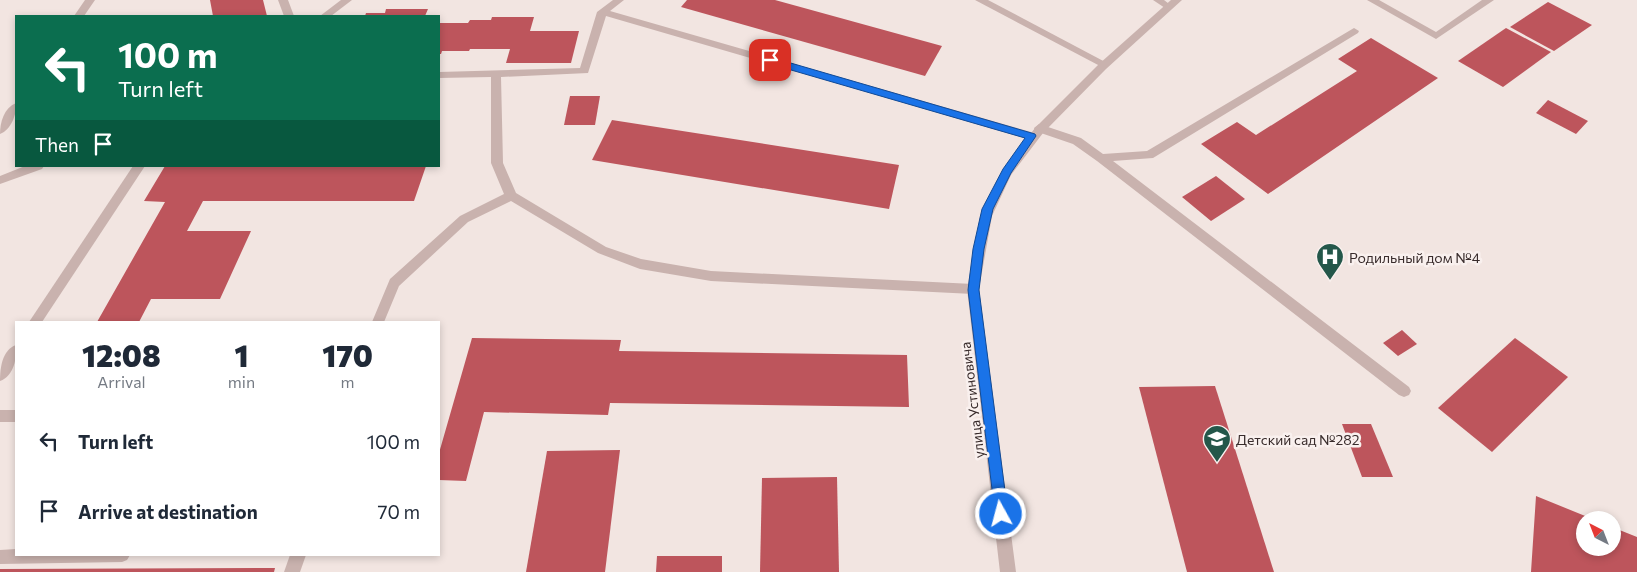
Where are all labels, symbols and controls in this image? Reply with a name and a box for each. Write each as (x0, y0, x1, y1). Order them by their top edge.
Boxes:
text: 100 m (118, 32, 218, 75)
icon: left (35, 35, 100, 100)
pin (749, 39, 791, 81)
icon: arrive (756, 46, 784, 74)
text: Turn left (118, 75, 203, 102)
icon: arrive (89, 130, 117, 158)
text: Then (35, 133, 79, 156)
hospital icon: Родильный дом №4 (1315, 242, 1345, 281)
place label: Родильный дом №4 (1349, 249, 1481, 266)
text: 12:08 (82, 336, 161, 373)
text: 1 (234, 336, 248, 373)
text: 170 (322, 336, 373, 373)
street label: улица Устиновича (956, 341, 988, 459)
text: Arrival (97, 372, 146, 391)
text: min (228, 372, 255, 391)
text: m (341, 372, 355, 391)
school or university icon: Детский сад №282 (1202, 424, 1232, 463)
icon: left (35, 427, 63, 455)
text: Turn left (78, 430, 153, 453)
text: 100 m (367, 430, 420, 453)
place label: Детский сад №282 (1236, 431, 1360, 448)
position arrow (974, 487, 1026, 539)
icon: arrive (35, 497, 63, 525)
text: Arrive at destination (78, 500, 258, 523)
text: 70 m (377, 500, 420, 523)
north arrow (1576, 511, 1621, 556)
map controls (1576, 511, 1621, 556)

